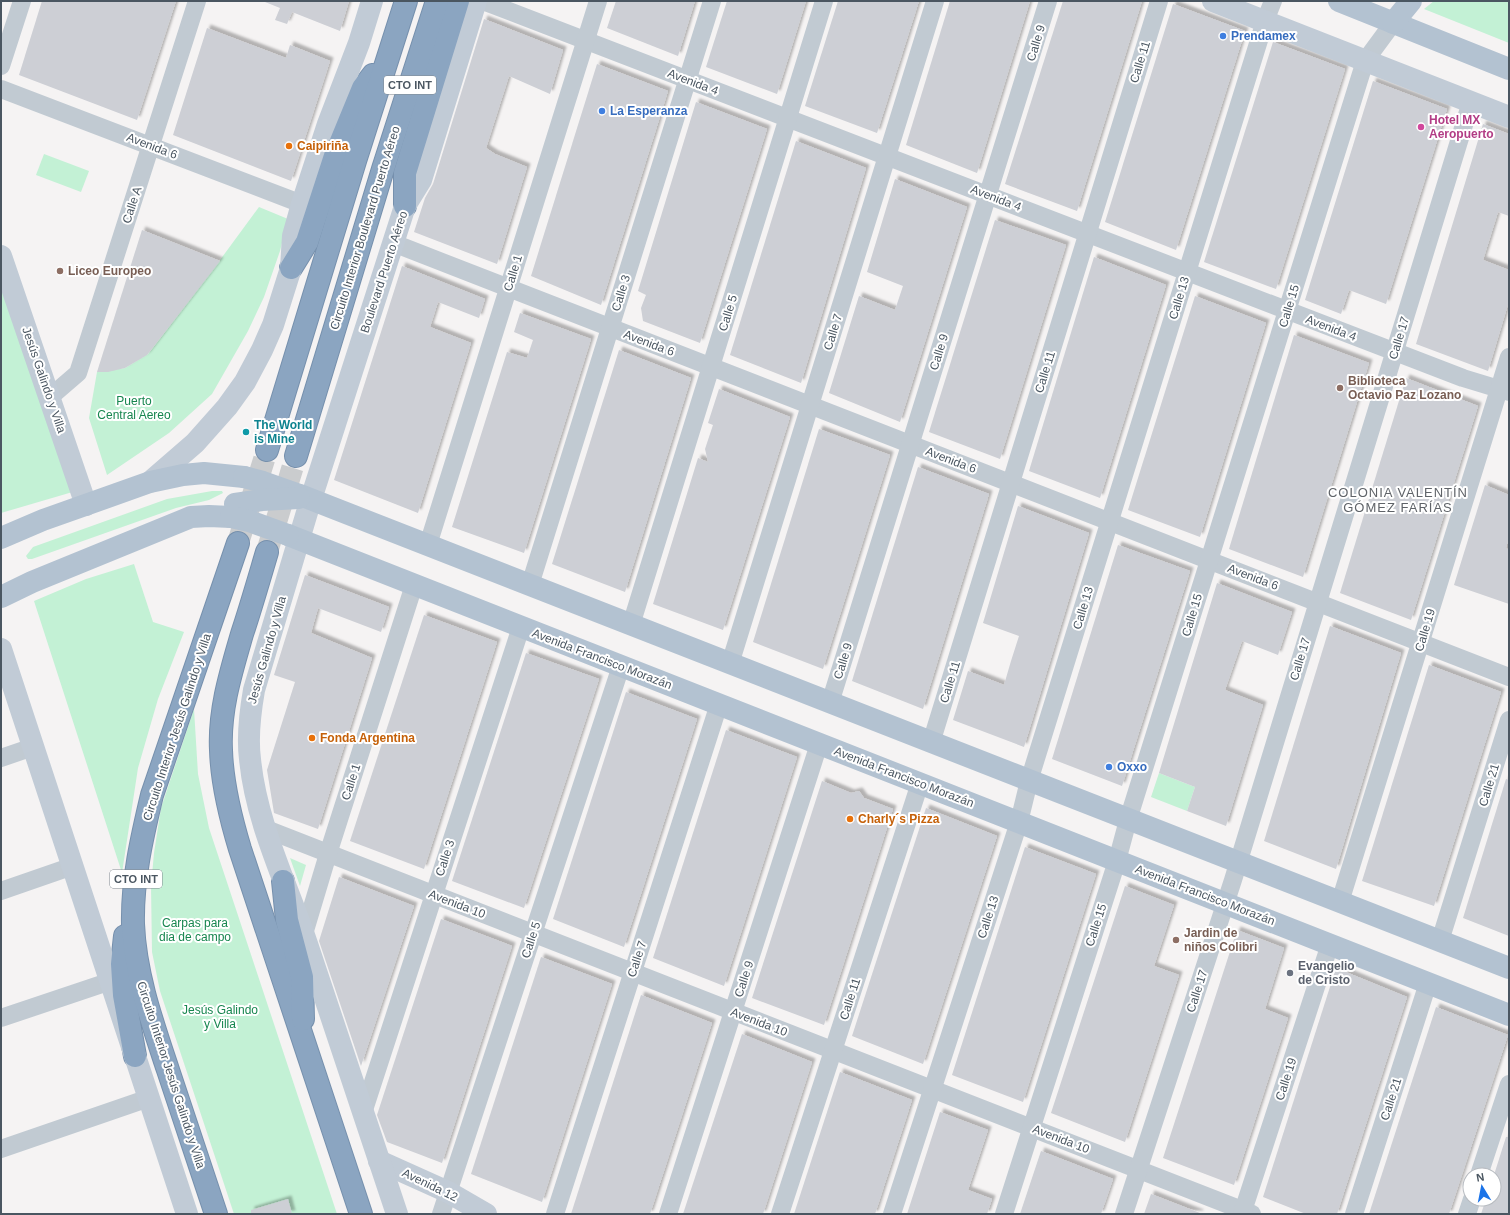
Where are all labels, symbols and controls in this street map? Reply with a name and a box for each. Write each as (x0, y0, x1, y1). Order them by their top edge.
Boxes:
street label: Calle 9 (1024, 23, 1048, 63)
place label: Prendamex (1231, 29, 1296, 43)
marker: Prendamex (1218, 31, 1228, 41)
street label: Calle 11 (1127, 39, 1153, 85)
street label: Avenida 4 (666, 66, 721, 98)
road number: CTO INT (384, 76, 436, 94)
place label: La Esperanza (610, 104, 688, 118)
marker: La Esperanza (597, 106, 607, 116)
place label: Hotel MX Aeropuerto (1429, 113, 1494, 141)
marker: Hotel MX Aeropuerto (1416, 122, 1426, 132)
street label: Circuito Interior Boulevard Puerto Aéreo (327, 124, 403, 332)
street label: Avenida 6 (125, 130, 180, 162)
place label: Caipiriña (297, 139, 349, 153)
marker: Caipiriña (284, 141, 294, 151)
street label: Avenida 4 (969, 182, 1024, 214)
street label: Calle A (119, 185, 145, 225)
street label: Boulevard Puerto Aéreo (357, 209, 411, 335)
street label: Calle 1 (501, 253, 525, 293)
place label: Liceo Europeo (68, 264, 151, 278)
marker: Liceo Europeo (55, 266, 65, 276)
street label: Calle 3 (609, 273, 633, 313)
street label: Calle 13 (1166, 275, 1192, 321)
street label: Calle 15 (1276, 283, 1302, 329)
street label: Calle 5 (716, 293, 740, 333)
street label: Calle 7 (821, 312, 845, 352)
street label: Avenida 4 (1304, 312, 1359, 344)
street label: Calle 17 (1386, 315, 1412, 361)
street label: Jesús Galindo y Villa (19, 325, 69, 435)
street label: Avenida 6 (622, 327, 677, 359)
street label: Calle 9 (927, 332, 951, 372)
street label: Calle 11 (1032, 349, 1058, 395)
place label: Biblioteca Octavio Paz Lozano (1348, 374, 1461, 402)
marker: Biblioteca Octavio Paz Lozano (1335, 383, 1345, 393)
park label: Puerto Central Aereo (97, 394, 171, 422)
place label: The World is Mine (254, 418, 312, 446)
marker: The World is Mine (241, 427, 251, 437)
street label: Avenida 6 (924, 444, 979, 476)
district label: COLONIA VALENTÍN GÓMEZ FARÍAS (1328, 485, 1468, 515)
street label: Avenida 6 (1226, 561, 1281, 593)
street label: Calle 13 (1070, 585, 1096, 631)
street label: Calle 15 (1179, 592, 1205, 638)
street label: Jesús Galindo y Villa (245, 594, 289, 705)
street label: Calle 19 (1412, 607, 1438, 653)
street label: Avenida Francisco Morazán (530, 626, 674, 692)
street label: Circuito Interior Jesús Galindo y Villa (140, 631, 214, 822)
street label: Calle 17 (1287, 636, 1313, 682)
street label: Calle 9 (831, 641, 855, 681)
street label: Calle 11 (937, 659, 963, 705)
place label: Fonda Argentina (320, 731, 415, 745)
marker: Fonda Argentina (307, 733, 317, 743)
street label: Avenida Francisco Morazán (832, 744, 976, 810)
place label: Oxxo (1117, 760, 1147, 774)
street label: Calle 1 (339, 762, 364, 802)
marker: Oxxo (1104, 762, 1114, 772)
street label: Calle 21 (1476, 762, 1502, 808)
place label: Charly´s Pizza (858, 812, 940, 826)
marker: Charly´s Pizza (845, 814, 855, 824)
street label: Calle 3 (433, 838, 458, 878)
street label: Avenida Francisco Morazán (1133, 862, 1277, 928)
road number: CTO INT (110, 870, 162, 888)
street label: Avenida 10 (427, 887, 488, 921)
street label: Calle 13 (975, 894, 1002, 940)
street label: Calle 15 (1083, 902, 1110, 948)
park label: Carpas para dia de campo (159, 916, 231, 944)
street label: Calle 5 (519, 920, 544, 960)
place label: Jardin de niños Colibri (1184, 926, 1257, 954)
marker: Jardin de niños Colibri (1171, 935, 1181, 945)
street label: Calle 7 (625, 939, 650, 979)
street label: Calle 9 (732, 959, 757, 999)
place label: Evangelio de Cristo (1298, 959, 1355, 987)
street label: Calle 17 (1184, 968, 1211, 1014)
marker: Evangelio de Cristo (1285, 968, 1295, 978)
street label: Calle 11 (837, 976, 863, 1022)
street label: Circuito Interior Jesús Galindo y Villa (134, 980, 208, 1171)
park label: Jesús Galindo y Villa (182, 1003, 258, 1031)
street label: Avenida 10 (729, 1005, 790, 1039)
street label: Calle 19 (1273, 1056, 1300, 1102)
street label: Calle 21 (1378, 1076, 1405, 1122)
street label: Avenida 10 (1031, 1122, 1092, 1156)
street label: Avenida 12 (400, 1166, 460, 1205)
north arrow (1462, 1167, 1502, 1207)
text: N (1475, 1171, 1485, 1184)

